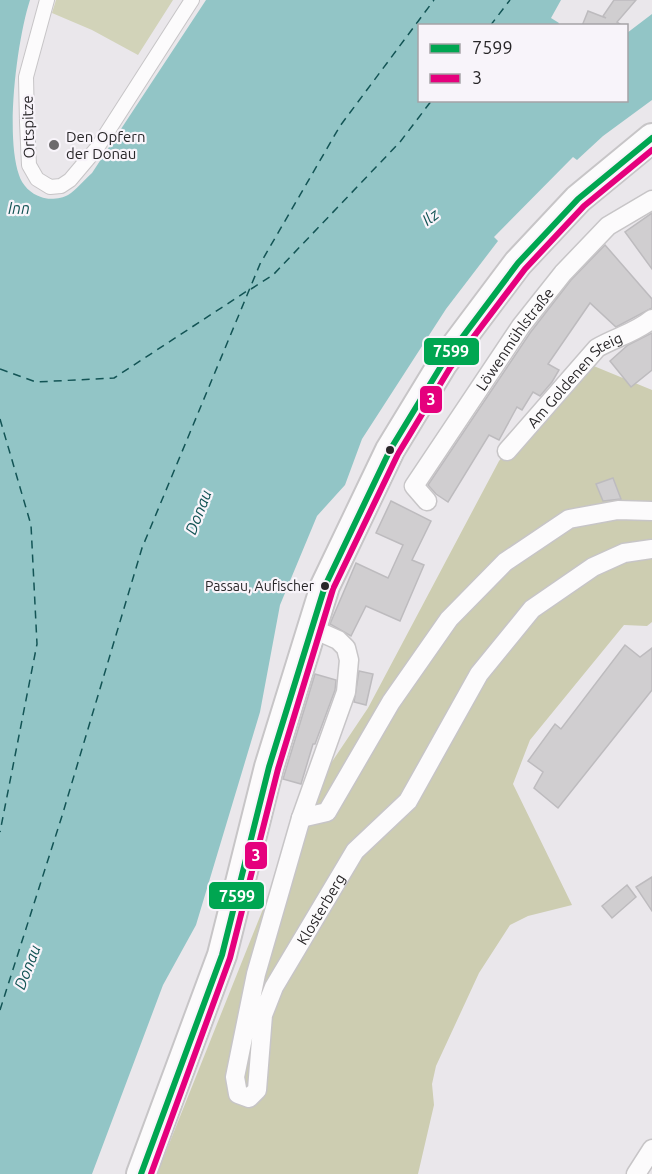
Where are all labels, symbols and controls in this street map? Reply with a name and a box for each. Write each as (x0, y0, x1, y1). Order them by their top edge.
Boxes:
legend (418, 24, 628, 102)
text: 7599 (472, 37, 513, 57)
text: 3 (472, 67, 482, 87)
street label: Ortspitze (18, 95, 38, 159)
place label: Den Opfern der Donau (66, 128, 146, 162)
marker: Den Opfern der Donau (47, 138, 61, 152)
water label: Inn (8, 199, 30, 217)
water label: Ilz (418, 205, 442, 229)
street label: Löwenmühlstraße (472, 284, 557, 393)
street label: Am Goldenen Steig (523, 329, 625, 431)
line badge: 7599 (423, 337, 480, 366)
text: 7599 (433, 342, 469, 360)
line badge: 3 (419, 385, 443, 414)
text: 3 (426, 390, 436, 408)
unlabelled marker (384, 444, 396, 456)
water label: Donau (181, 487, 215, 537)
place label: Passau, Aufischer (205, 578, 315, 594)
marker: Passau, Aufischer (319, 580, 331, 592)
line badge: 3 (244, 841, 268, 870)
text: 3 (251, 846, 261, 864)
street label: Klosterberg (293, 870, 348, 948)
line badge: 7599 (208, 881, 265, 910)
text: 7599 (219, 887, 255, 905)
water label: Donau (10, 942, 44, 992)

